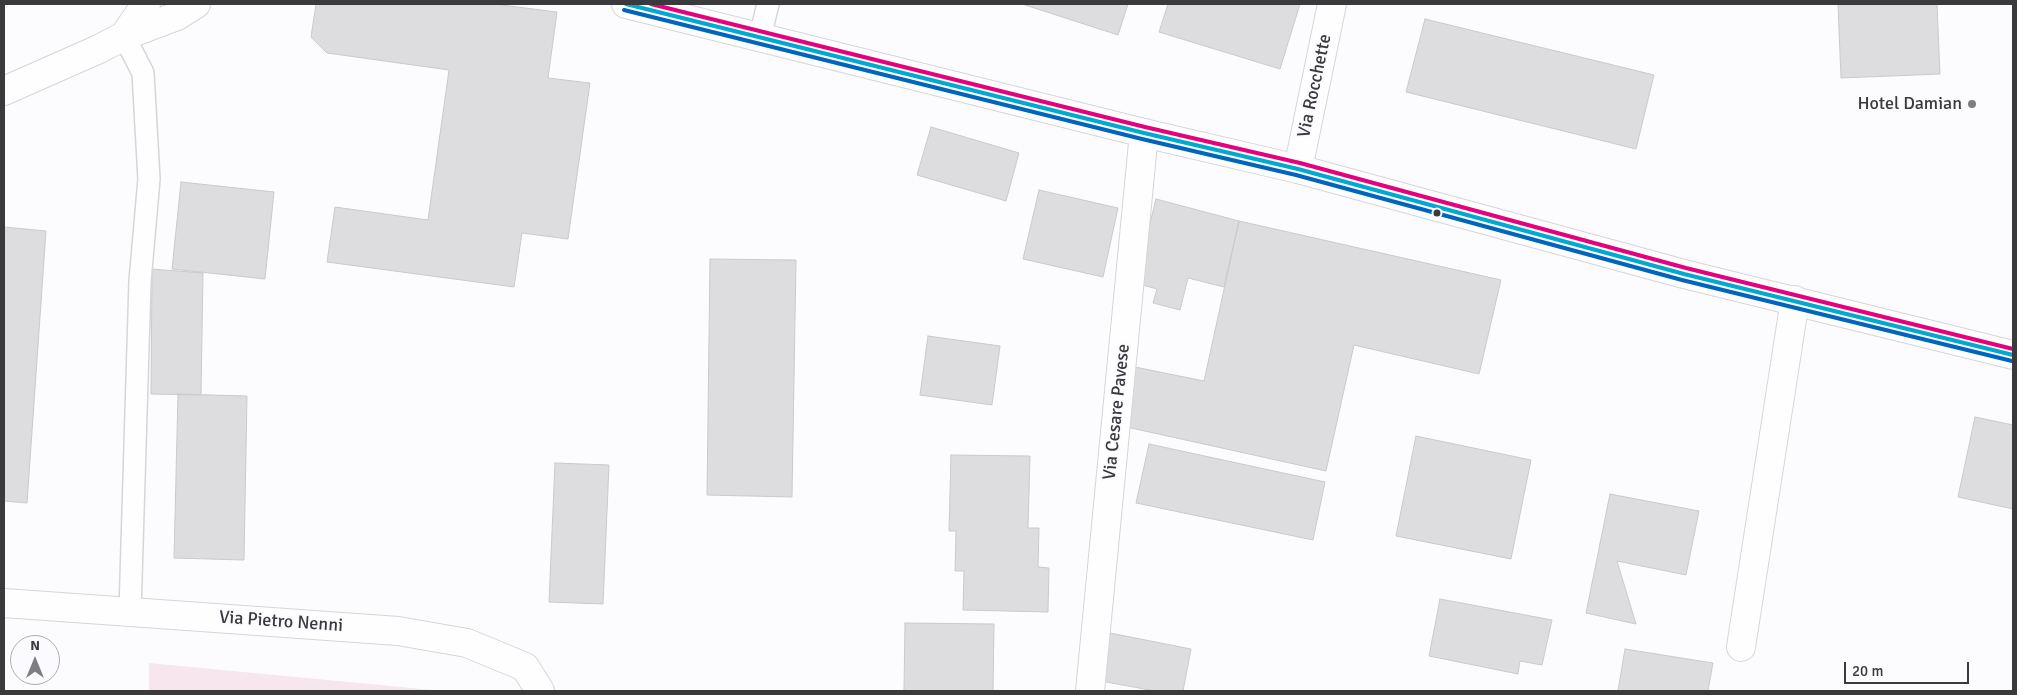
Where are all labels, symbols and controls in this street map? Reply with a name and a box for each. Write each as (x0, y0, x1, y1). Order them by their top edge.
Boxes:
street label: Via Rocchette (1293, 32, 1337, 140)
place label: Hotel Damian (1857, 93, 1962, 115)
marker: Hotel Damian (1966, 98, 1978, 110)
unlabelled marker (1432, 208, 1442, 218)
street label: Via Cesare Pavese (1099, 343, 1135, 481)
street label: Via Pietro Nenni (218, 607, 344, 637)
north arrow (10, 635, 60, 685)
text: N (30, 637, 40, 654)
scale bar (1847, 652, 1972, 684)
text: 20 m (1852, 662, 1883, 680)

